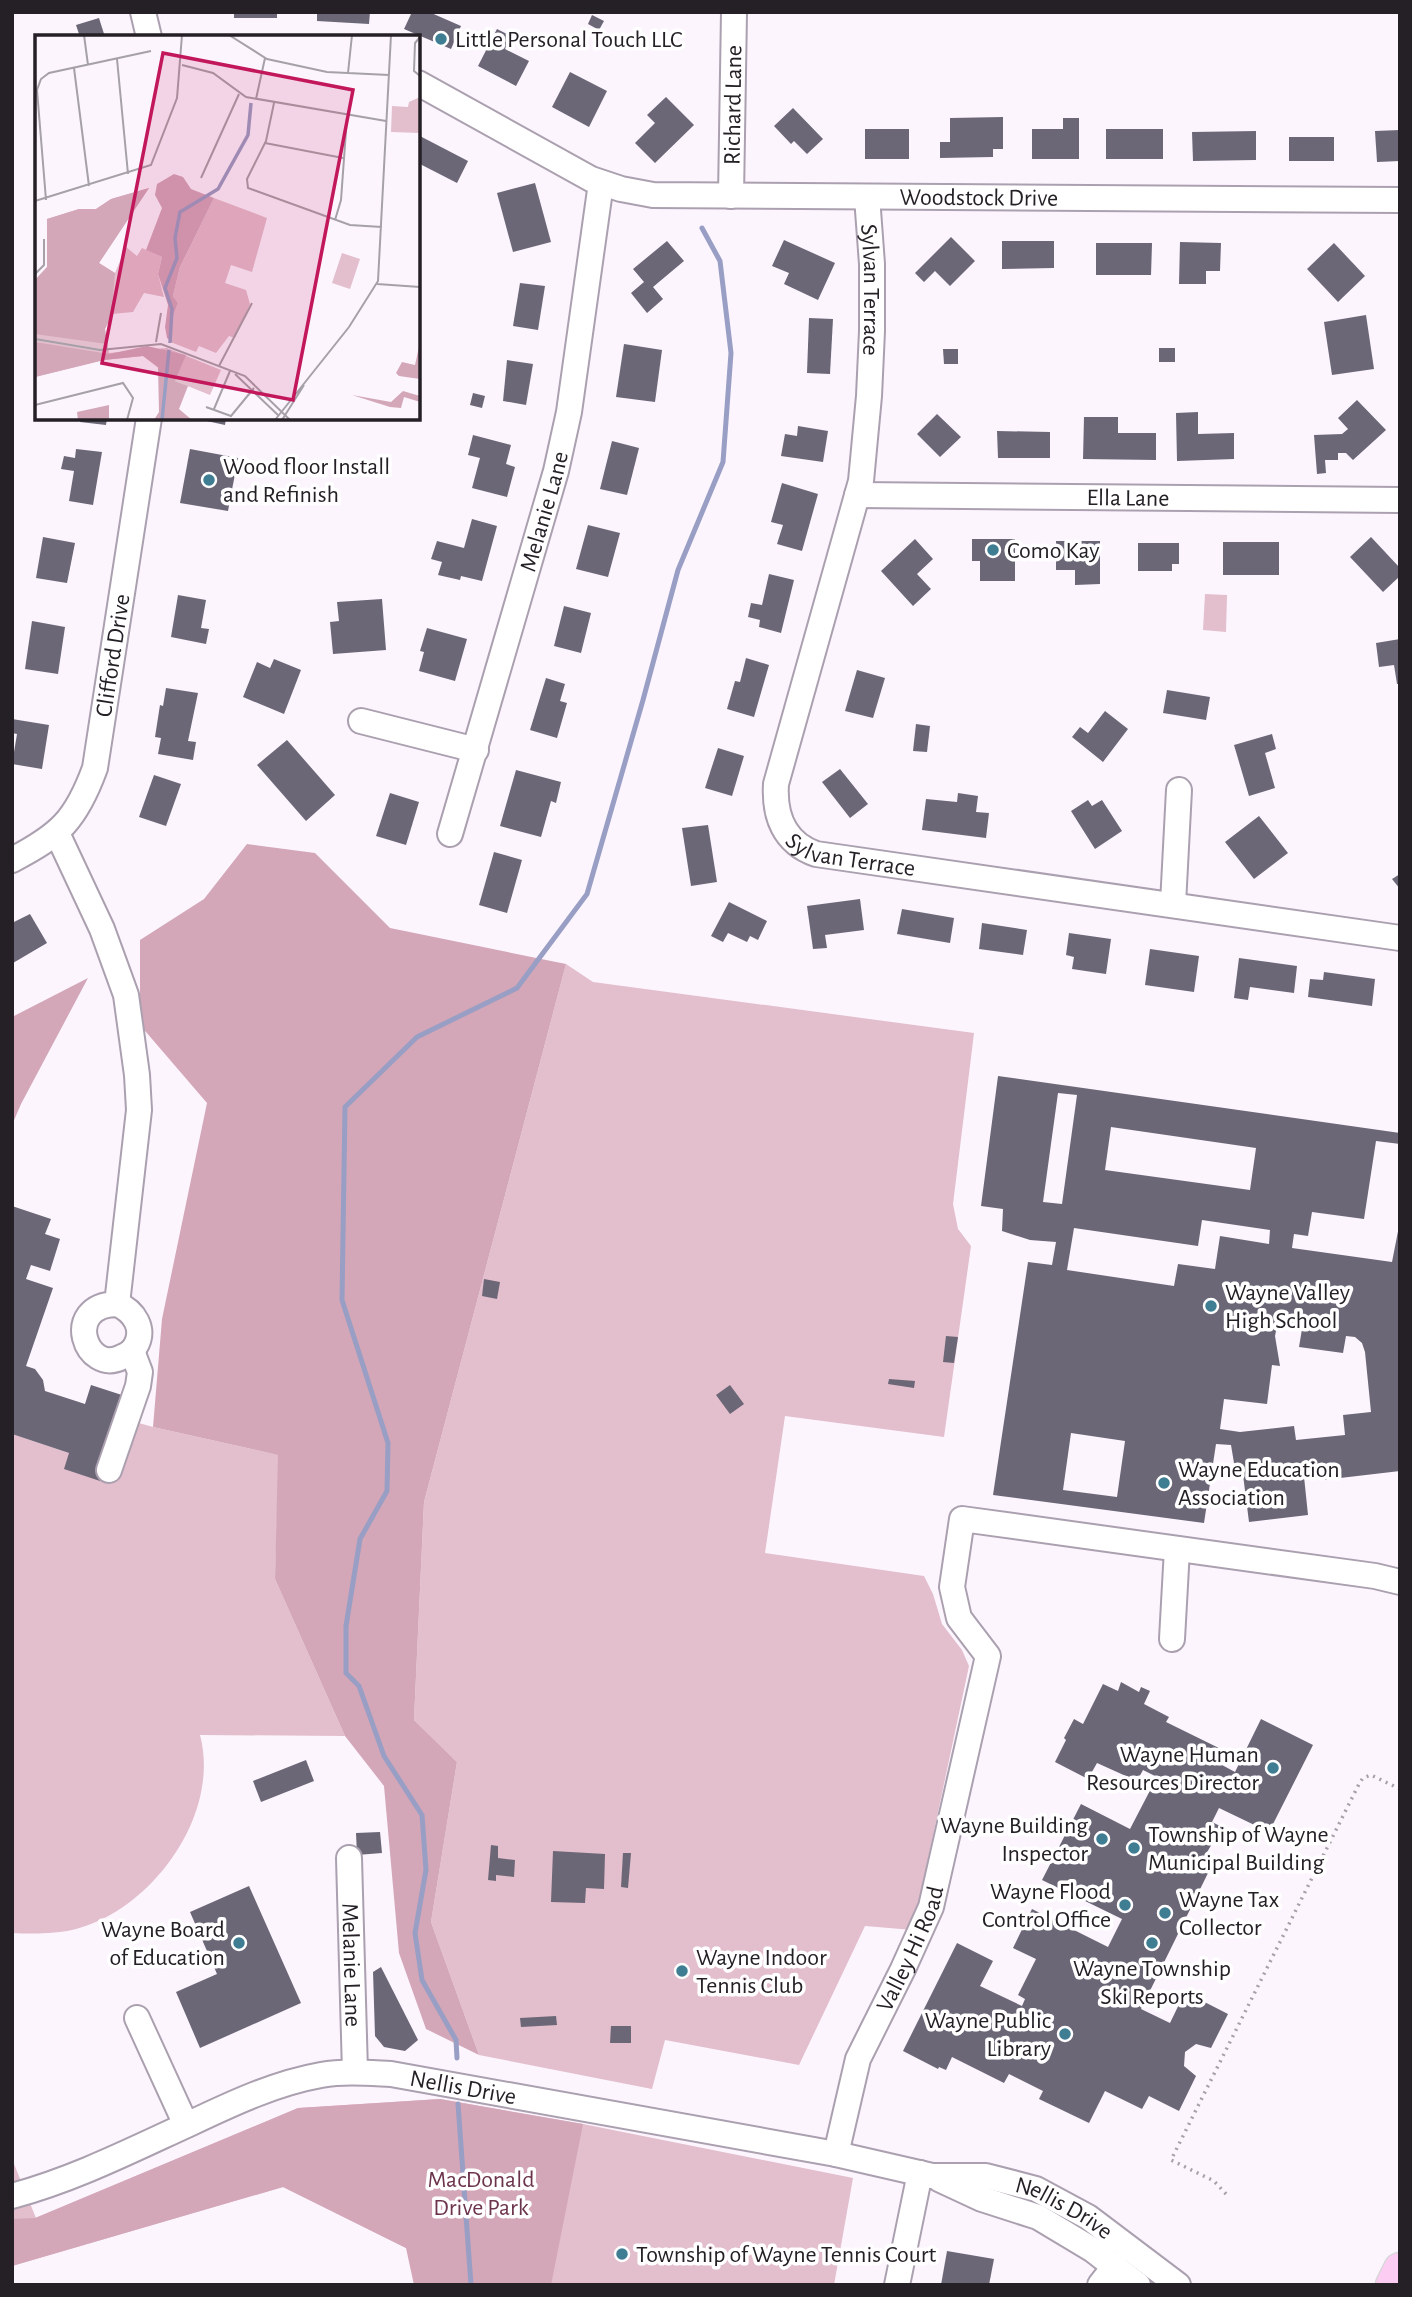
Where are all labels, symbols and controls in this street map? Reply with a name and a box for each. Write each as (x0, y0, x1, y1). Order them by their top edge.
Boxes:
place label: Little Personal Touch LLC (455, 28, 683, 52)
marker: Little Personal Touch LLC (433, 31, 449, 47)
inset map (35, 35, 420, 420)
street label: Richard Lane (721, 45, 746, 165)
street label: Woodstock Drive (900, 186, 1058, 211)
street label: Sylvan Terrace (856, 223, 883, 356)
street label: Melanie Lane (516, 449, 573, 575)
place label: Wood floor Install and Refinish (223, 455, 390, 507)
marker: Wood floor Install and Refinish (201, 472, 217, 488)
street label: Ella Lane (1086, 486, 1169, 511)
place label: Como Kay (1007, 539, 1099, 563)
marker: Como Kay (985, 542, 1001, 558)
street label: Clifford Drive (92, 593, 135, 719)
street label: Sylvan Terrace (780, 829, 917, 881)
place label: Wayne Valley High School (1225, 1281, 1350, 1333)
marker: Wayne Valley High School (1203, 1298, 1219, 1314)
place label: Wayne Education Association (1178, 1458, 1340, 1510)
marker: Wayne Education Association (1156, 1475, 1172, 1491)
place label: Wayne Human Resources Director (1086, 1743, 1259, 1795)
marker: Wayne Human Resources Director (1265, 1760, 1281, 1776)
place label: Wayne Building Inspector (940, 1814, 1088, 1866)
place label: Township of Wayne Municipal Building (1148, 1823, 1329, 1875)
marker: Wayne Building Inspector (1094, 1831, 1110, 1847)
marker: Township of Wayne Municipal Building (1126, 1840, 1142, 1856)
place label: Wayne Flood Control Office (982, 1880, 1111, 1932)
street label: Valley Hi Road (873, 1884, 948, 2015)
place label: Wayne Tax Collector (1179, 1888, 1280, 1940)
marker: Wayne Flood Control Office (1117, 1897, 1133, 1913)
street label: Melanie Lane (337, 1903, 365, 2027)
marker: Wayne Tax Collector (1157, 1905, 1173, 1921)
place label: Wayne Board of Education (101, 1918, 225, 1970)
marker: Wayne Board of Education (231, 1935, 247, 1951)
marker: Wayne Township Ski Reports (1144, 1935, 1160, 1951)
place label: Wayne Indoor Tennis Club (696, 1946, 827, 1998)
place label: Wayne Township Ski Reports (1073, 1957, 1231, 2009)
marker: Wayne Indoor Tennis Club (674, 1963, 690, 1979)
place label: Wayne Public Library (925, 2009, 1051, 2061)
marker: Wayne Public Library (1057, 2026, 1073, 2042)
street label: Nellis Drive (408, 2067, 518, 2109)
park label: MacDonald Drive Park (427, 2168, 535, 2220)
street label: Nellis Drive (1013, 2173, 1117, 2244)
place label: Township of Wayne Tennis Court (636, 2243, 937, 2267)
marker: Township of Wayne Tennis Court (614, 2246, 630, 2262)

